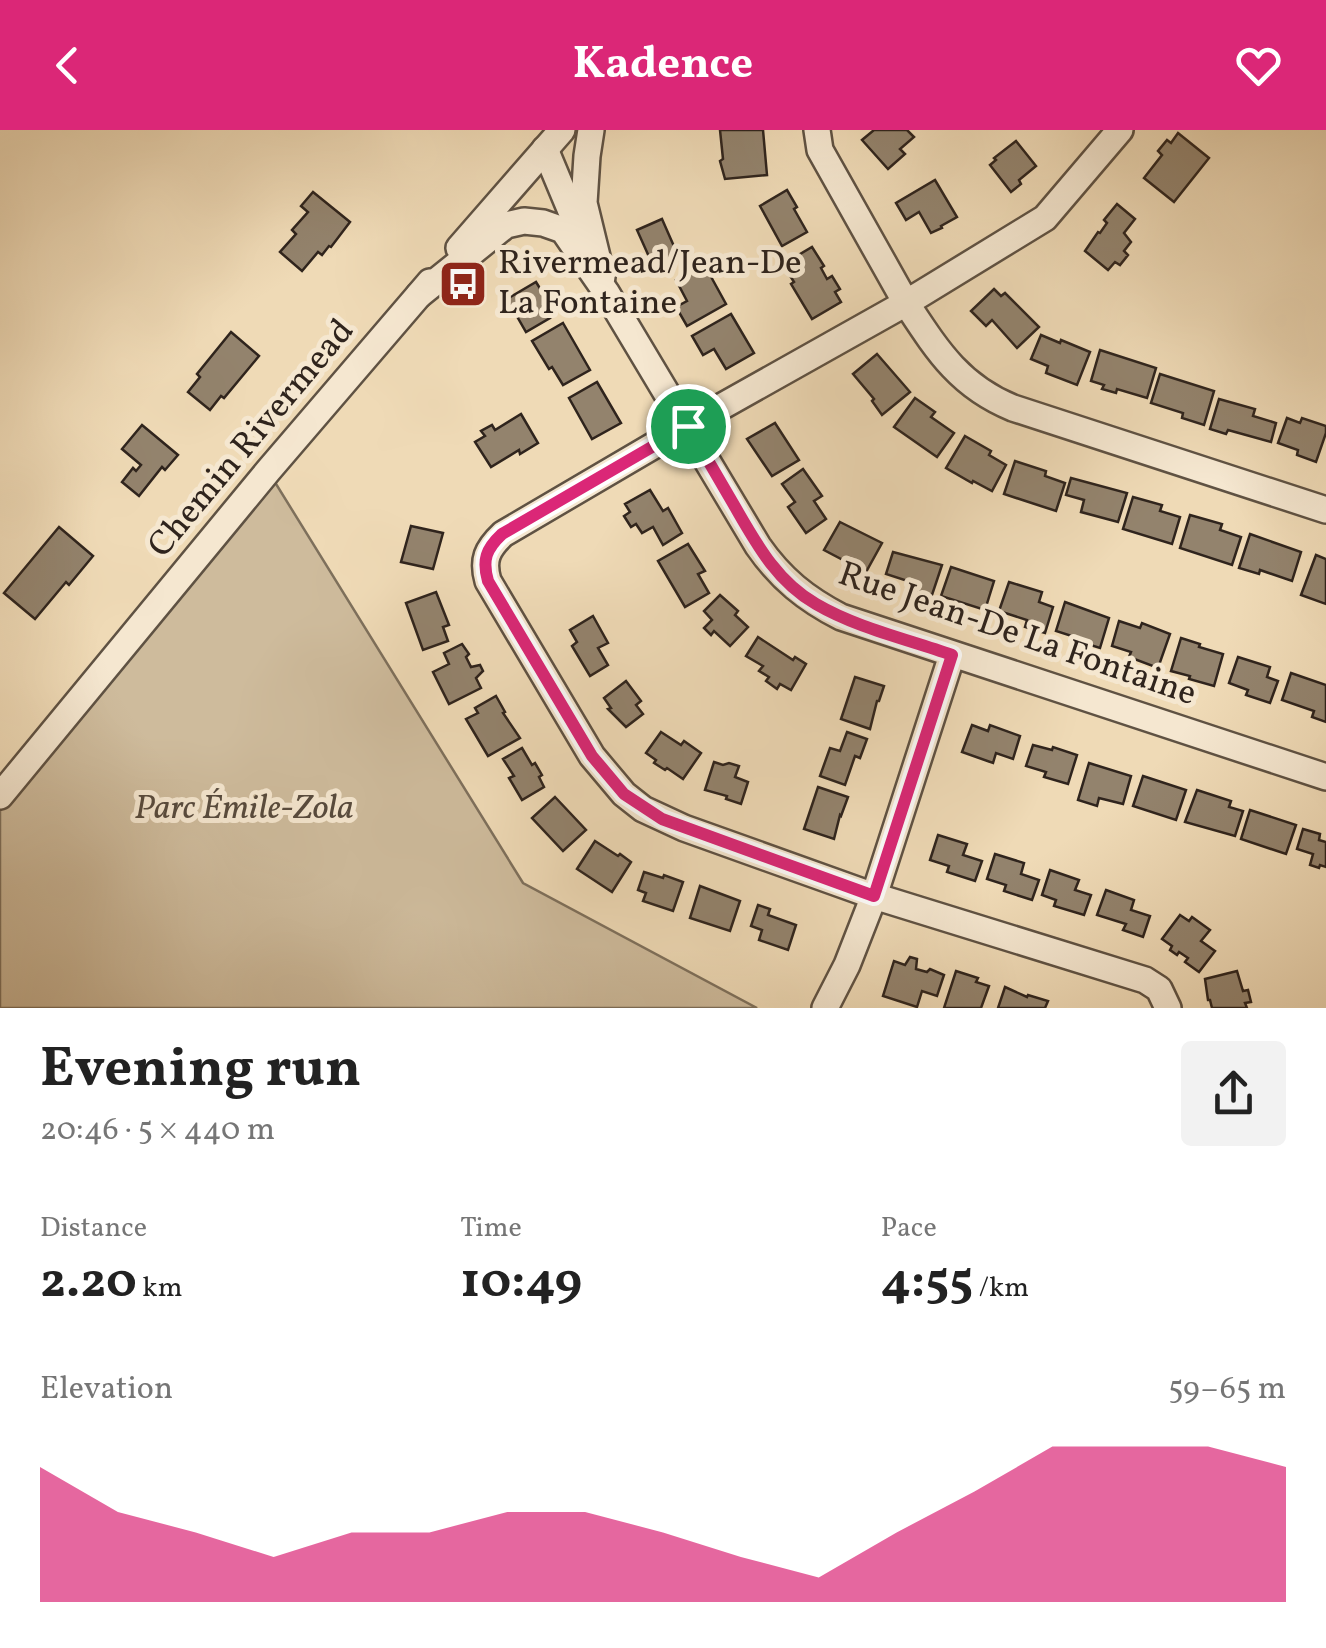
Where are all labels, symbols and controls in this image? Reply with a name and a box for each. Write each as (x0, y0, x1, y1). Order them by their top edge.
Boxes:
text: Kadence (573, 34, 753, 97)
icon: back (40, 38, 95, 93)
icon: heart (1231, 38, 1286, 93)
place label: Rivermead/Jean-De La Fontaine (498, 240, 802, 328)
bus stop icon: Rivermead/Jean-De La Fontaine (437, 258, 489, 310)
street label: Chemin Rivermead (138, 309, 366, 569)
pin (646, 384, 731, 469)
icon: arrive (661, 399, 716, 454)
street label: Rue Jean-De La Fontaine (832, 551, 1202, 719)
park label: Parc Émile-Zola (134, 785, 354, 833)
text: Evening run (40, 1033, 361, 1109)
button: share (1181, 1041, 1286, 1146)
text: 20:46 · 5 × 440 m (40, 1109, 275, 1153)
text: Distance (40, 1209, 147, 1248)
text: Time (460, 1209, 522, 1248)
text: Pace (881, 1209, 937, 1248)
text: 2.20 (40, 1248, 137, 1318)
text: 10:49 (460, 1248, 582, 1318)
text: 4:55 (881, 1248, 973, 1318)
text: km (137, 1269, 182, 1308)
text: /km (973, 1269, 1029, 1308)
text: Elevation (40, 1368, 173, 1412)
text: 59–65 m (1168, 1368, 1286, 1412)

